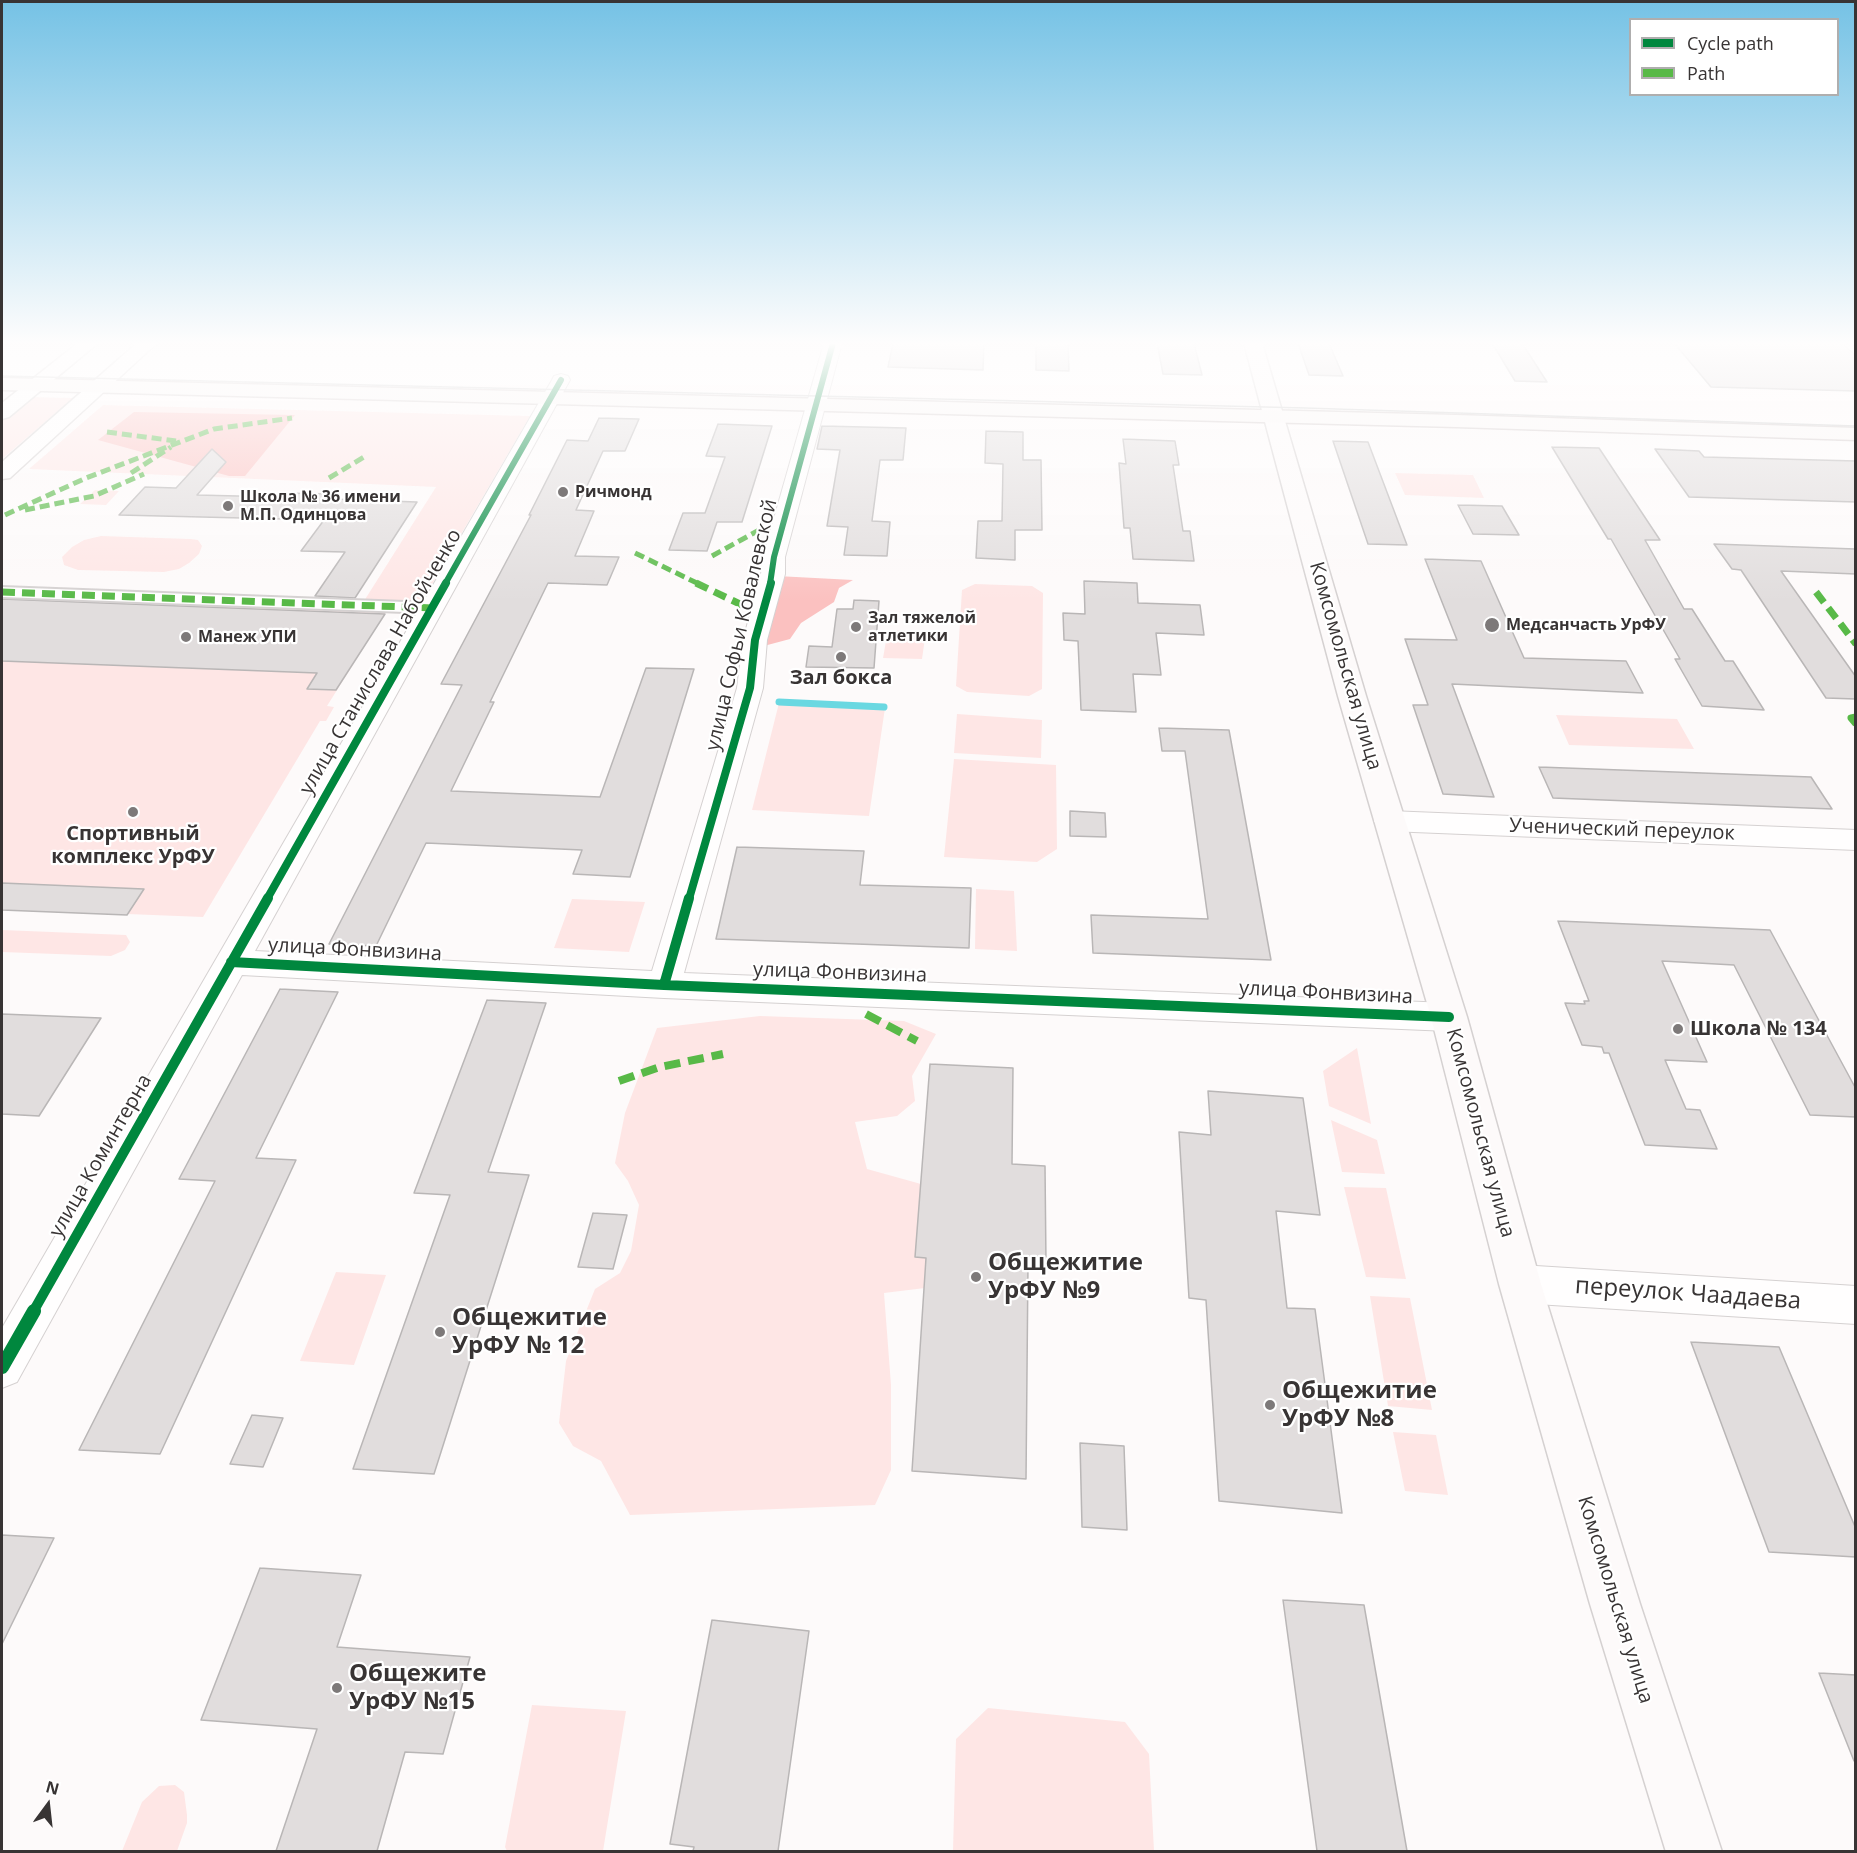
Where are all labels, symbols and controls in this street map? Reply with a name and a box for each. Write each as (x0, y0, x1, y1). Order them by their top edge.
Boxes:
legend (1629, 18, 1839, 96)
text: Cycle path (1687, 31, 1774, 55)
text: Path (1687, 61, 1725, 85)
place label: Ричмонд (575, 482, 652, 502)
marker: Ричмонд (556, 485, 570, 499)
place label: Школа № 36 имени М.П. Одинцова (240, 487, 401, 525)
street label: улица Софьи Ковалевской (701, 497, 783, 753)
marker: Школа № 36 имени М.П. Одинцова (221, 499, 235, 513)
street label: улица Станислава Набойченко (295, 525, 467, 799)
street label: Комсомольская улица (1304, 559, 1386, 773)
place label: Зал тяжелой атлетики (868, 608, 976, 646)
place label: Медсанчасть УрФУ (1506, 615, 1666, 635)
marker: Медсанчасть УрФУ (1483, 616, 1501, 634)
marker: Зал тяжелой атлетики (849, 620, 863, 634)
place label: Манеж УПИ (198, 627, 297, 647)
marker: Манеж УПИ (179, 630, 193, 644)
marker: Зал бокса (834, 650, 848, 664)
place label: Зал бокса (790, 666, 892, 690)
marker: Спортивный комплекс УрФУ (126, 805, 140, 819)
street label: Ученический переулок (1509, 814, 1735, 846)
place label: Спортивный комплекс УрФУ (51, 822, 215, 869)
street label: улица Фонвизина (267, 933, 443, 967)
street label: улица Фонвизина (753, 958, 927, 988)
street label: улица Фонвизина (1238, 976, 1414, 1010)
place label: Школа № 134 (1690, 1017, 1827, 1041)
marker: Школа № 134 (1671, 1022, 1685, 1036)
street label: Комсомольская улица (1441, 1026, 1519, 1240)
street label: улица Коминтерна (45, 1070, 157, 1242)
place label: Общежитие УрФУ №9 (988, 1249, 1143, 1305)
marker: Общежитие УрФУ №9 (969, 1270, 983, 1284)
street label: переулок Чаадаева (1574, 1272, 1802, 1316)
place label: Общежитие УрФУ № 12 (452, 1304, 607, 1360)
marker: Общежитие УрФУ № 12 (433, 1325, 447, 1339)
place label: Общежитие УрФУ №8 (1282, 1377, 1437, 1433)
marker: Общежитие УрФУ №8 (1263, 1398, 1277, 1412)
street label: Комсомольская улица (1572, 1493, 1658, 1707)
place label: Общежите УрФУ №15 (349, 1660, 487, 1716)
marker: Общежите УрФУ №15 (330, 1681, 344, 1695)
north arrow (18, 1775, 78, 1835)
text: N (44, 1775, 62, 1800)

